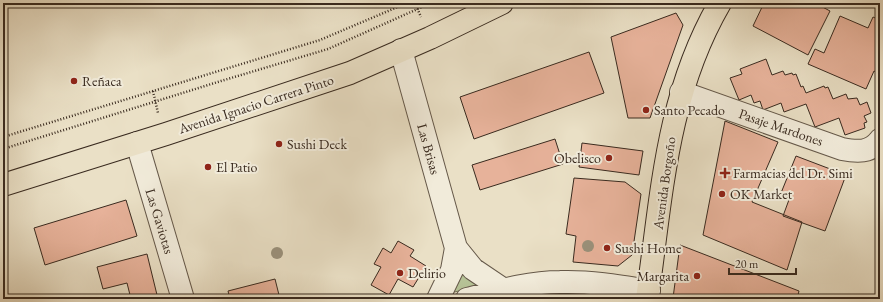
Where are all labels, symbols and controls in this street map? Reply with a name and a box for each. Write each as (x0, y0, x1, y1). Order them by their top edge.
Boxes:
street label: Avenida Ignacio Carrera Pinto (175, 70, 336, 138)
place label: Reñaca (82, 72, 122, 90)
marker: Reñaca (69, 76, 79, 86)
place label: Santo Pecado (654, 101, 725, 119)
street label: Pasaje Mardones (736, 104, 826, 150)
marker: Santo Pecado (641, 105, 651, 115)
street label: Las Brisas (413, 122, 445, 177)
place label: Sushi Deck (287, 135, 347, 153)
street label: Avenida Borgoño (648, 135, 679, 231)
marker: Sushi Deck (274, 139, 284, 149)
place label: Obelisco (554, 149, 601, 167)
marker: Obelisco (604, 153, 614, 163)
place label: El Patio (216, 158, 257, 176)
marker: El Patio (203, 162, 213, 172)
place label: Farmacias del Dr. Simi (733, 164, 853, 182)
marker: Farmacias del Dr. Simi (720, 168, 730, 178)
place label: OK Market (730, 185, 793, 203)
street label: Las Gaviotas (142, 186, 179, 256)
marker: OK Market (717, 189, 727, 199)
place label: Sushi Home (615, 239, 682, 257)
marker: Sushi Home (602, 243, 612, 253)
scale bar (729, 250, 796, 276)
text: 20 m (735, 256, 759, 272)
place label: Delirio (408, 264, 446, 282)
place label: Margarita (637, 267, 689, 285)
marker: Delirio (395, 268, 405, 278)
marker: Margarita (692, 271, 702, 281)

